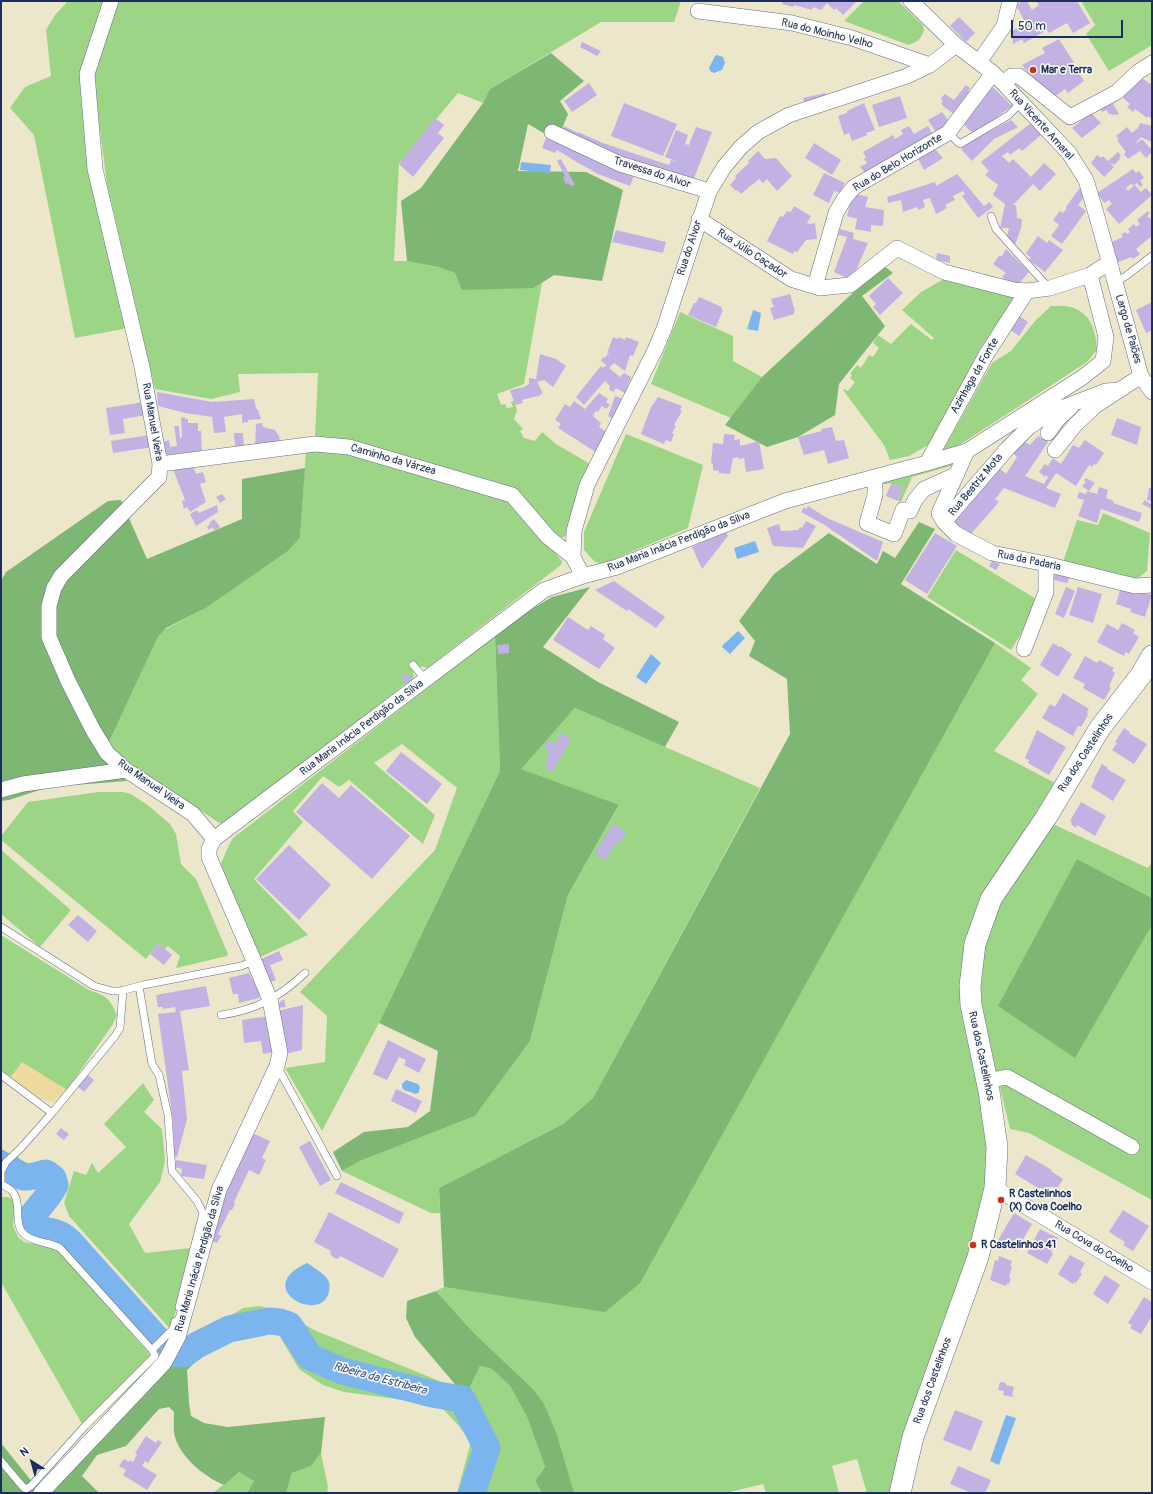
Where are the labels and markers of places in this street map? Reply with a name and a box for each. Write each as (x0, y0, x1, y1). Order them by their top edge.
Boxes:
place label: Mar e Terra (1041, 63, 1092, 77)
marker: Mar e Terra (1028, 65, 1038, 75)
place label: R Castelinhos (X) Cova Coelho (1009, 1187, 1082, 1213)
marker: R Castelinhos (X) Cova Coelho (996, 1195, 1006, 1205)
place label: R Castelinhos 41 (981, 1238, 1056, 1252)
marker: R Castelinhos 41 (968, 1240, 978, 1250)

